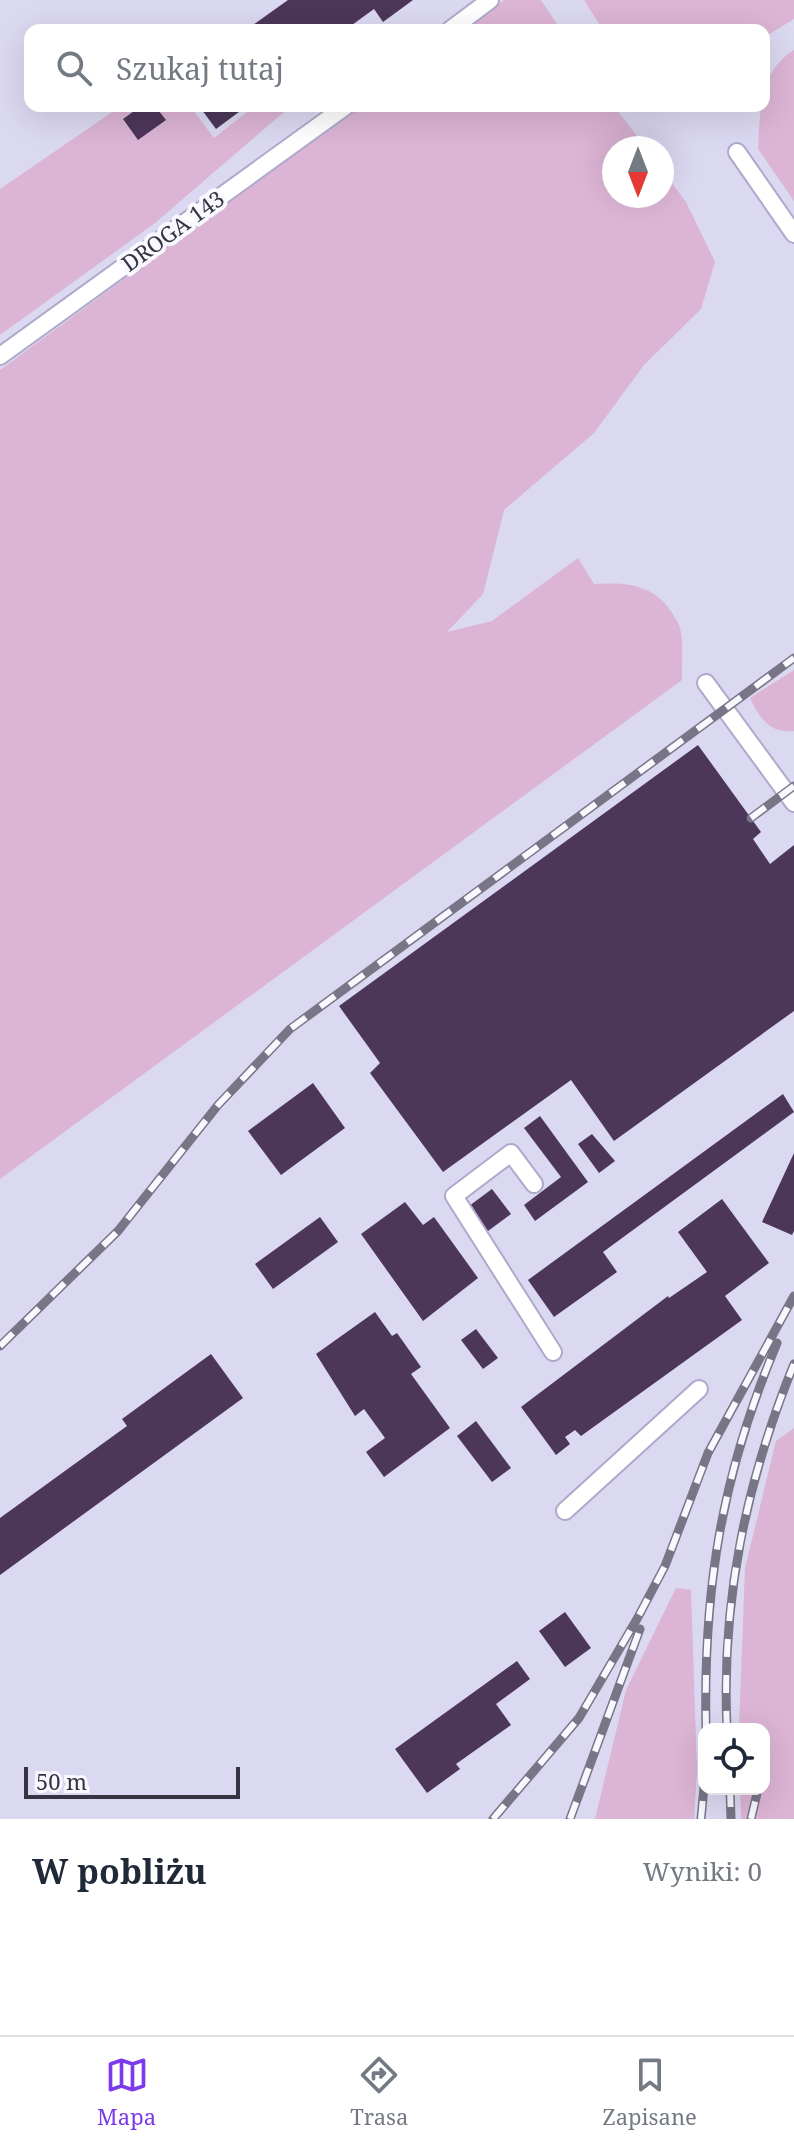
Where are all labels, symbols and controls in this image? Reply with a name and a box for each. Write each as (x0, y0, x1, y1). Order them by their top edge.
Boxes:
search box (24, 24, 770, 112)
icon: search (52, 46, 96, 90)
text: Szukaj tutaj (116, 48, 284, 89)
north arrow (602, 136, 674, 208)
street label: DROGA 143 (115, 183, 230, 278)
map controls (698, 1723, 770, 1795)
button: locate (698, 1723, 770, 1795)
scale bar (24, 1763, 240, 1799)
text: 50 m (36, 1766, 87, 1796)
text: W pobliżu (32, 1848, 207, 1894)
text: Wyniki: 0 (643, 1853, 762, 1889)
tab: Mapa (97, 2053, 156, 2131)
tab: Trasa (350, 2053, 408, 2131)
tab: Zapisane (603, 2053, 697, 2131)

